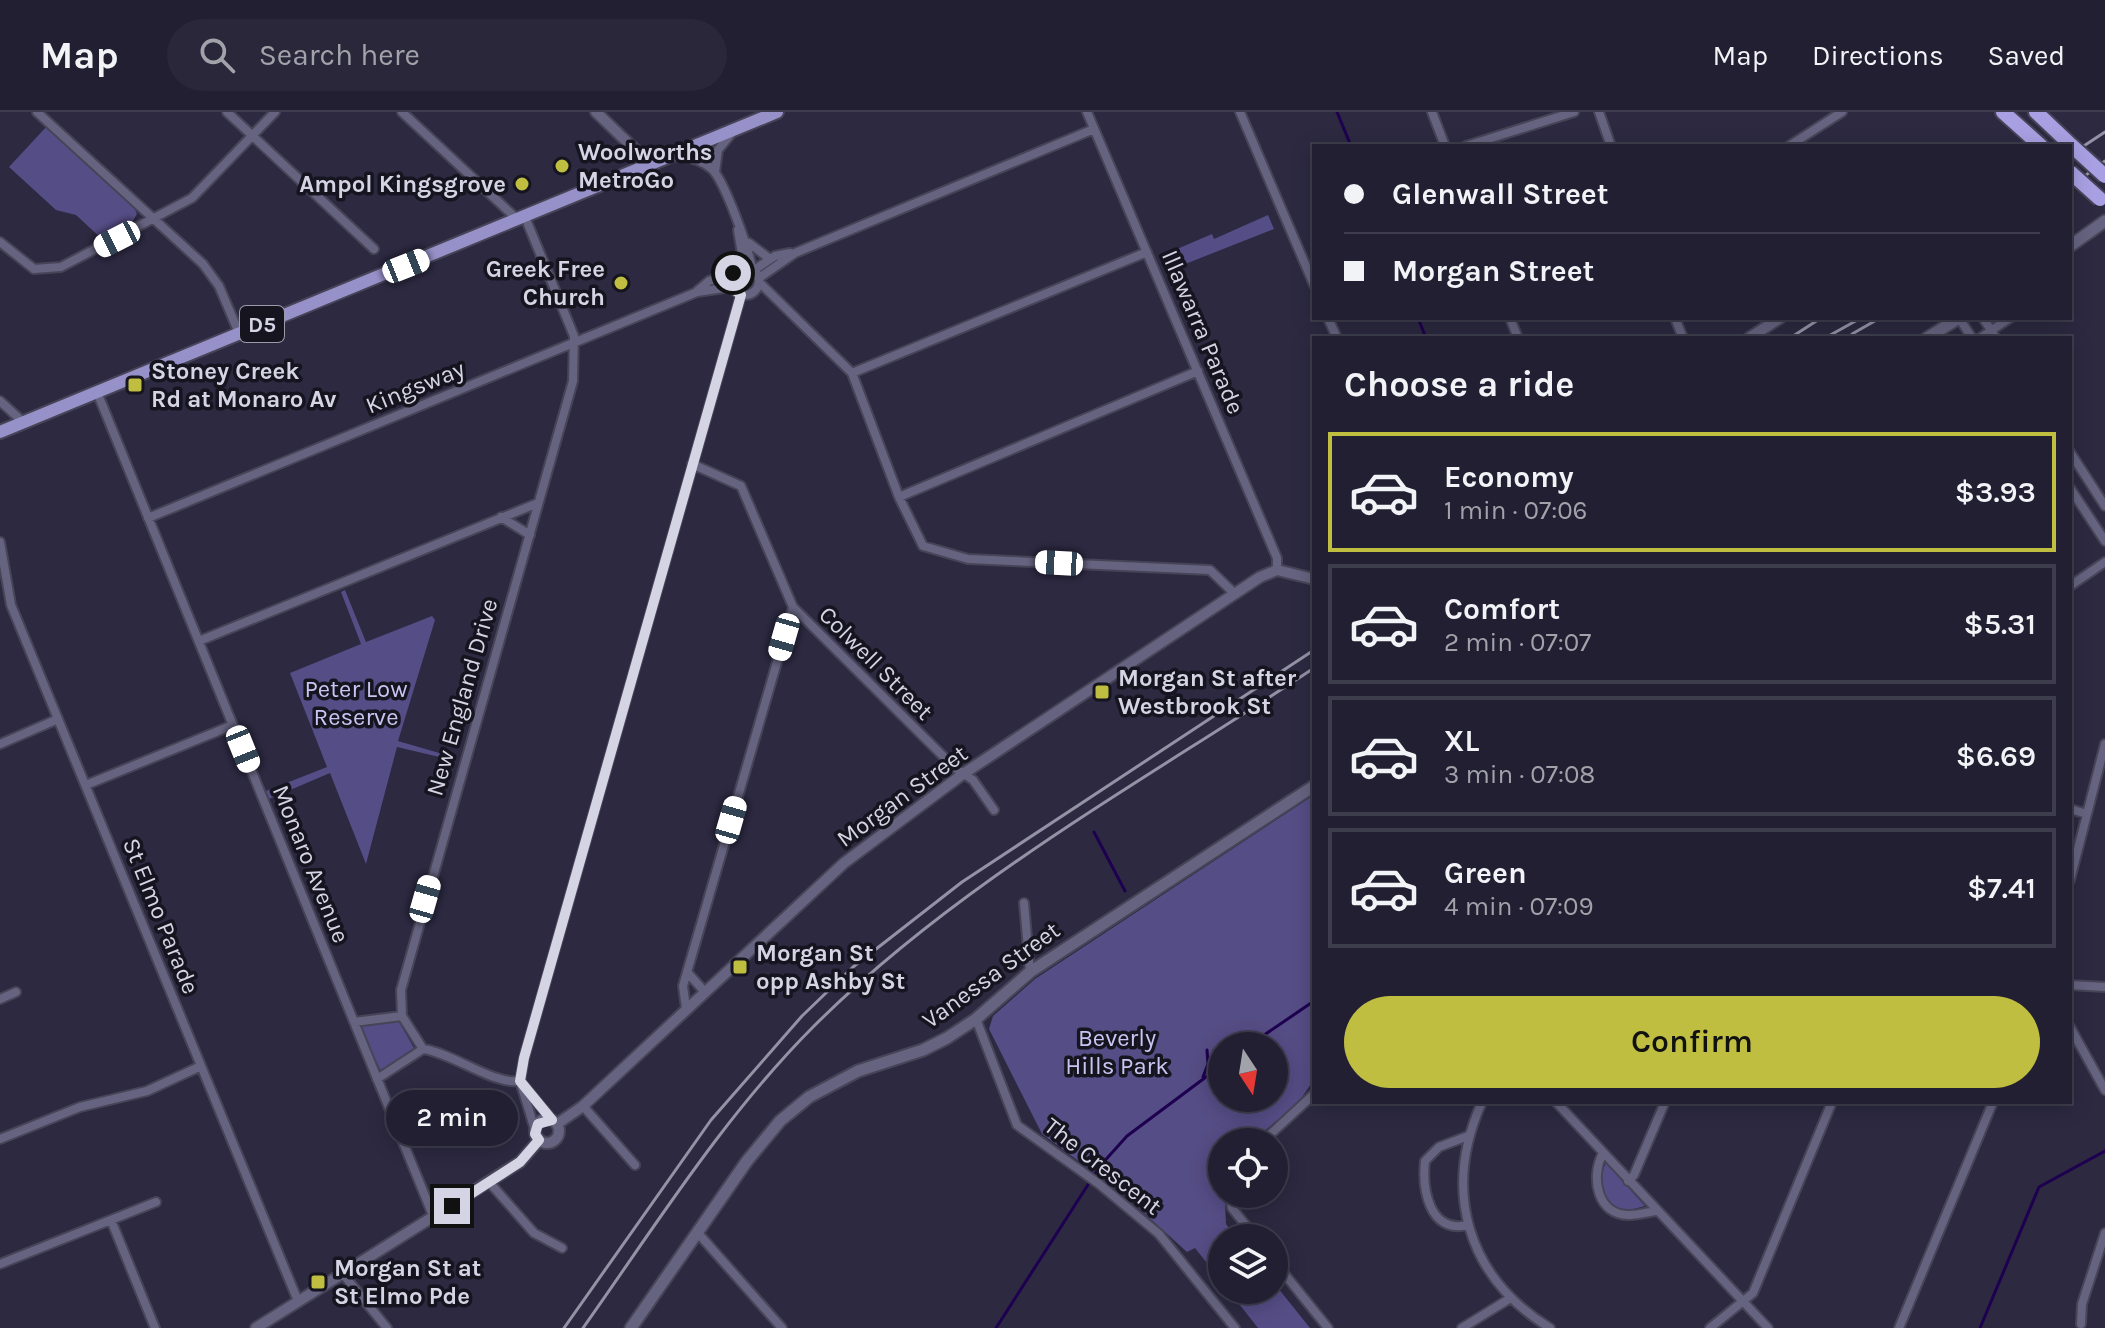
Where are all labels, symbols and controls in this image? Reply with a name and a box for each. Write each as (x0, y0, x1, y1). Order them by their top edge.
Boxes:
search box (167, 19, 727, 91)
text: Map (40, 33, 119, 78)
icon: search (195, 33, 239, 77)
text: Search here (259, 37, 420, 73)
text: Map (1713, 39, 1768, 72)
text: Directions (1812, 39, 1944, 72)
text: Saved (1988, 39, 2065, 72)
place label: Woolworths MetroGo (578, 138, 713, 194)
marker: Woolworths MetroGo (553, 157, 571, 175)
place label: Ampol Kingsgrove (299, 170, 506, 198)
marker: Ampol Kingsgrove (513, 175, 531, 193)
text: Glenwall Street (1392, 176, 1609, 212)
car (90, 217, 144, 261)
car (379, 246, 433, 286)
street label: Illawarra Parade (1156, 246, 1250, 418)
text: Morgan Street (1392, 253, 1594, 289)
place label: Greek Free Church (486, 255, 605, 311)
route start (715, 255, 751, 291)
marker: Greek Free Church (612, 274, 630, 292)
road number: D5 (240, 306, 284, 342)
street label: Kingsway (361, 355, 469, 419)
place label: Stoney Creek Rd at Monaro Av (151, 357, 337, 413)
text: Choose a ride (1344, 363, 1574, 405)
marker: Stoney Creek Rd at Monaro Av (126, 376, 144, 394)
icon: car (1348, 456, 1420, 528)
text: Economy (1444, 459, 1574, 495)
text: $3.93 (1955, 474, 2036, 510)
text: 1 min · 07:06 (1444, 495, 1587, 526)
car (1034, 550, 1084, 576)
icon: car (1348, 588, 1420, 660)
text: Comfort (1444, 591, 1560, 627)
street label: New England Drive (420, 595, 504, 799)
street label: Colwell Street (813, 600, 939, 726)
text: $5.31 (1963, 606, 2036, 642)
car (766, 611, 802, 663)
text: 2 min · 07:07 (1444, 627, 1591, 658)
place label: Morgan St after Westbrook St (1118, 664, 1297, 720)
park label: Peter Low Reserve (304, 675, 408, 731)
marker: Morgan St after Westbrook St (1093, 683, 1111, 701)
icon: car (1348, 720, 1420, 792)
car (223, 722, 263, 776)
text: XL (1444, 723, 1479, 759)
text: $6.69 (1956, 738, 2036, 774)
street label: Morgan Street (831, 739, 973, 853)
text: 3 min · 07:08 (1444, 759, 1595, 790)
street label: Monaro Avenue (267, 781, 355, 947)
car (713, 794, 749, 846)
street label: St Elmo Parade (117, 834, 205, 998)
icon: car (1348, 852, 1420, 924)
text: Green (1444, 855, 1527, 891)
text: $7.41 (1967, 870, 2036, 906)
car (407, 873, 443, 925)
text: 4 min · 07:09 (1444, 891, 1594, 922)
street label: Vanessa Street (917, 916, 1065, 1034)
place label: Morgan St opp Ashby St (756, 939, 905, 995)
marker: Morgan St opp Ashby St (731, 958, 749, 976)
button: Confirm (1344, 996, 2040, 1088)
park label: Beverly Hills Park (1065, 1024, 1169, 1080)
north arrow (1208, 1032, 1288, 1112)
map controls (1208, 1032, 1288, 1304)
callout: 2 min (386, 1090, 518, 1146)
text: 2 min (417, 1102, 487, 1133)
street label: The Crescent (1039, 1112, 1167, 1220)
button: locate (1208, 1128, 1288, 1208)
route end (434, 1188, 470, 1224)
button: layers (1208, 1224, 1288, 1304)
place label: Morgan St at St Elmo Pde (334, 1254, 481, 1310)
marker: Morgan St at St Elmo Pde (309, 1273, 327, 1291)

